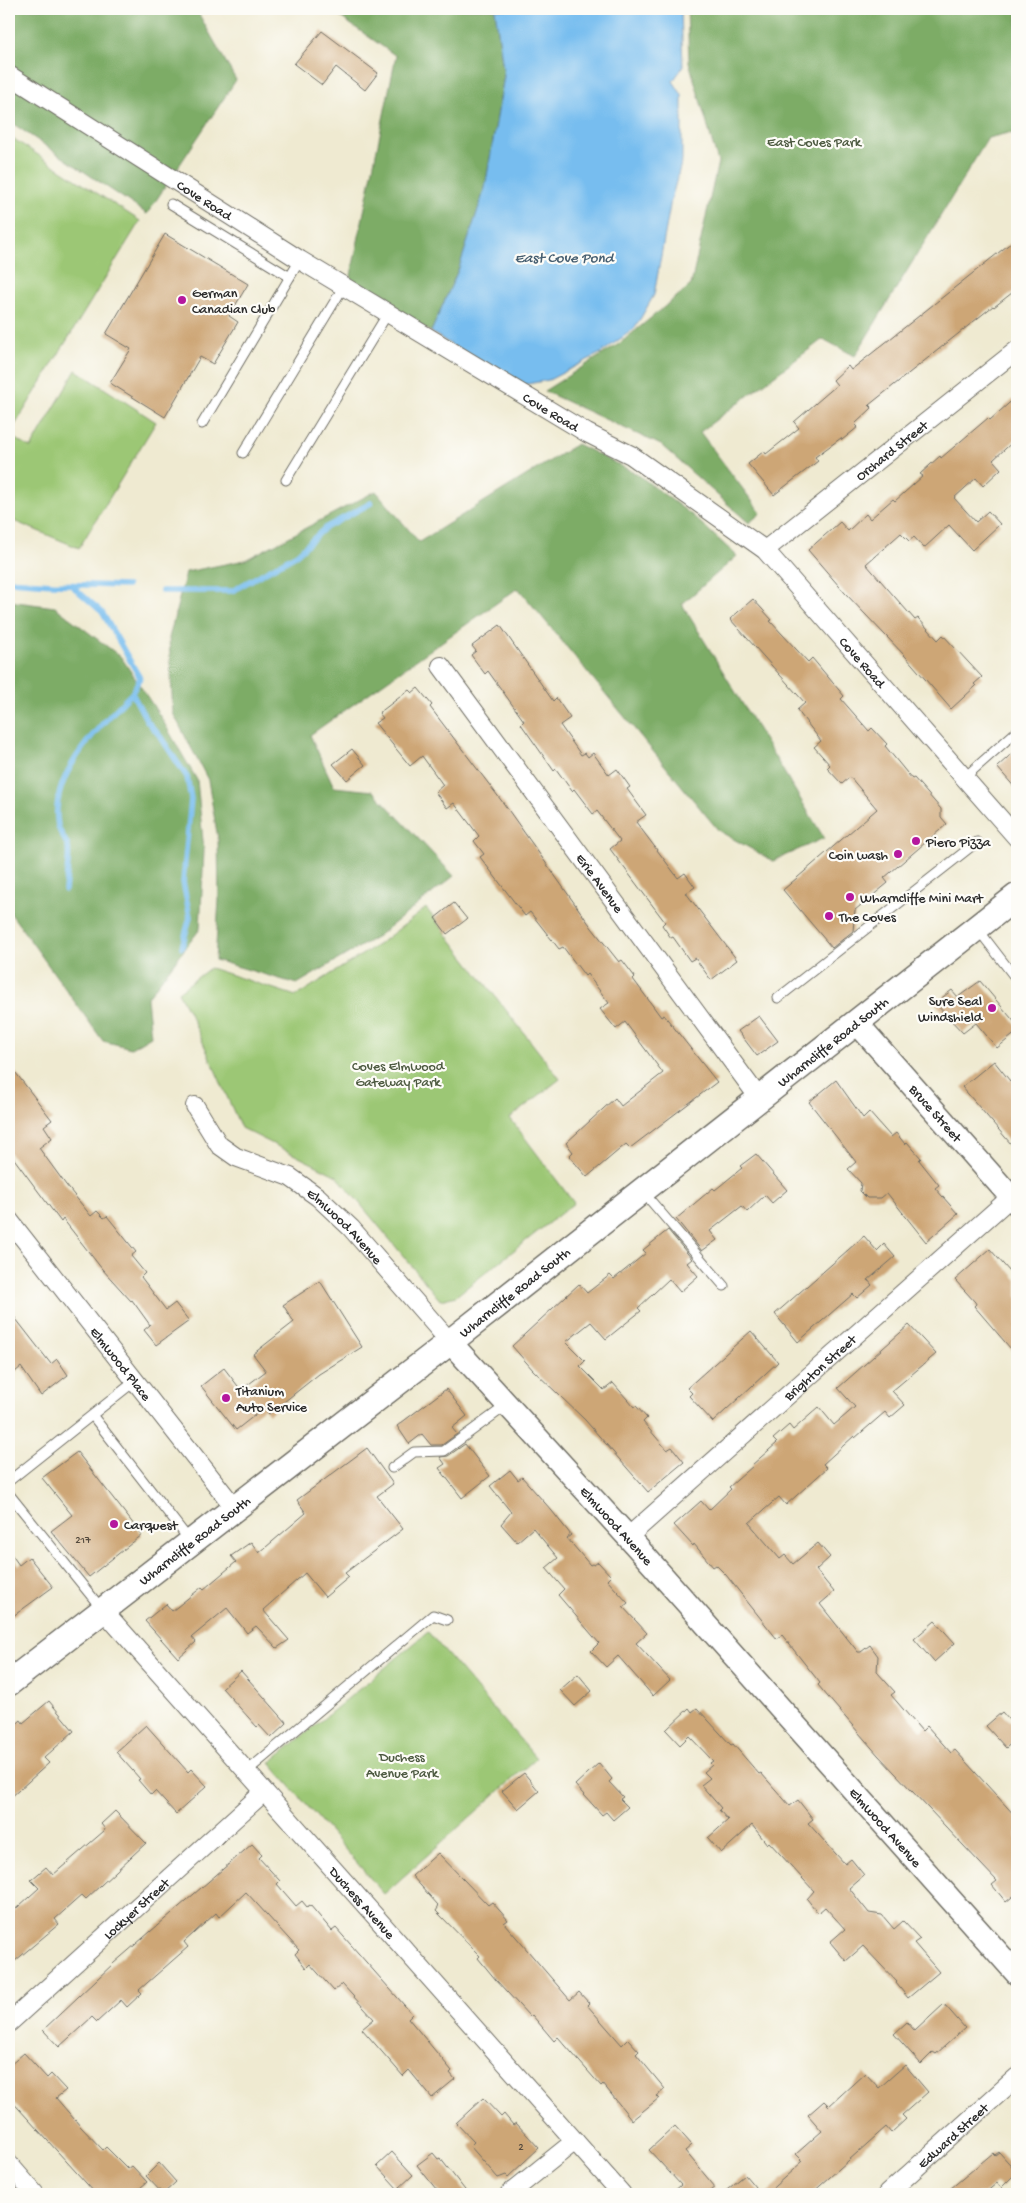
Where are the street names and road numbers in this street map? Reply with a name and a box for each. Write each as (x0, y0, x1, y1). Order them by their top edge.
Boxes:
street label: Cove Road (173, 178, 236, 226)
street label: Cove Road (519, 390, 582, 438)
street label: Orchard Street (853, 417, 933, 486)
street label: Cove Road (834, 634, 889, 694)
street label: Erie Avenue (571, 851, 626, 918)
street label: Wharncliffe Road South (775, 994, 893, 1092)
street label: Bruce Street (904, 1081, 965, 1148)
street label: Elmwood Avenue (303, 1186, 385, 1269)
street label: Wharncliffe Road South (457, 1244, 575, 1342)
street label: Elmwood Place (85, 1324, 154, 1406)
street label: Brighton Street (781, 1331, 862, 1406)
street label: Elmwood Avenue (575, 1484, 656, 1571)
street label: Wharncliffe Road South (136, 1493, 255, 1590)
street label: Elmwood Avenue (844, 1785, 924, 1872)
street label: Duchess Avenue (324, 1864, 398, 1944)
street label: Lockyer Street (101, 1875, 175, 1944)
street label: Edward Street (915, 2100, 994, 2173)

